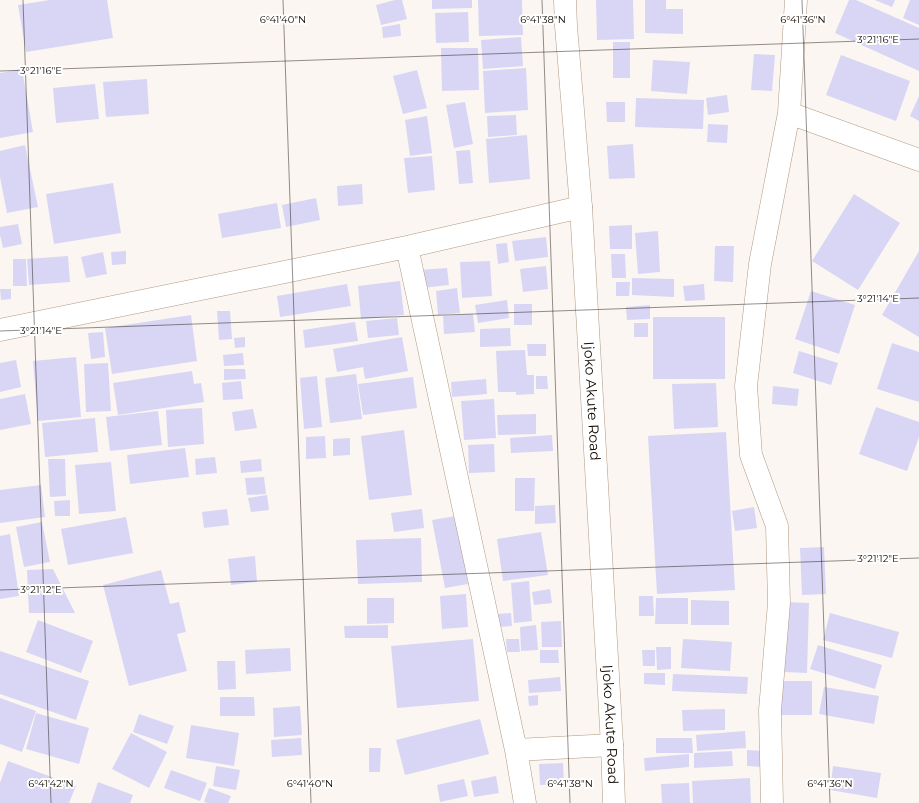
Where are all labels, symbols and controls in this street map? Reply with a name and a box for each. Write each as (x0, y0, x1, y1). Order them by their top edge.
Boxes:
text: 6°41'40"N (260, 13, 306, 26)
text: 6°41'38"N (520, 13, 566, 26)
text: 6°41'36"N (780, 13, 826, 26)
text: 3°21'16"E (857, 33, 899, 46)
text: 3°21'16"E (20, 64, 62, 77)
text: 3°21'14"E (857, 292, 899, 305)
text: 3°21'14"E (20, 324, 62, 337)
street label: Ijoko Akute Road (580, 341, 605, 461)
text: 3°21'12"E (857, 552, 899, 565)
text: 3°21'12"E (20, 583, 62, 596)
street label: Ijoko Akute Road (598, 664, 622, 785)
text: 6°41'42"N (28, 777, 74, 790)
text: 6°41'40"N (287, 777, 333, 790)
text: 6°41'38"N (547, 777, 593, 790)
text: 6°41'36"N (807, 777, 853, 790)

